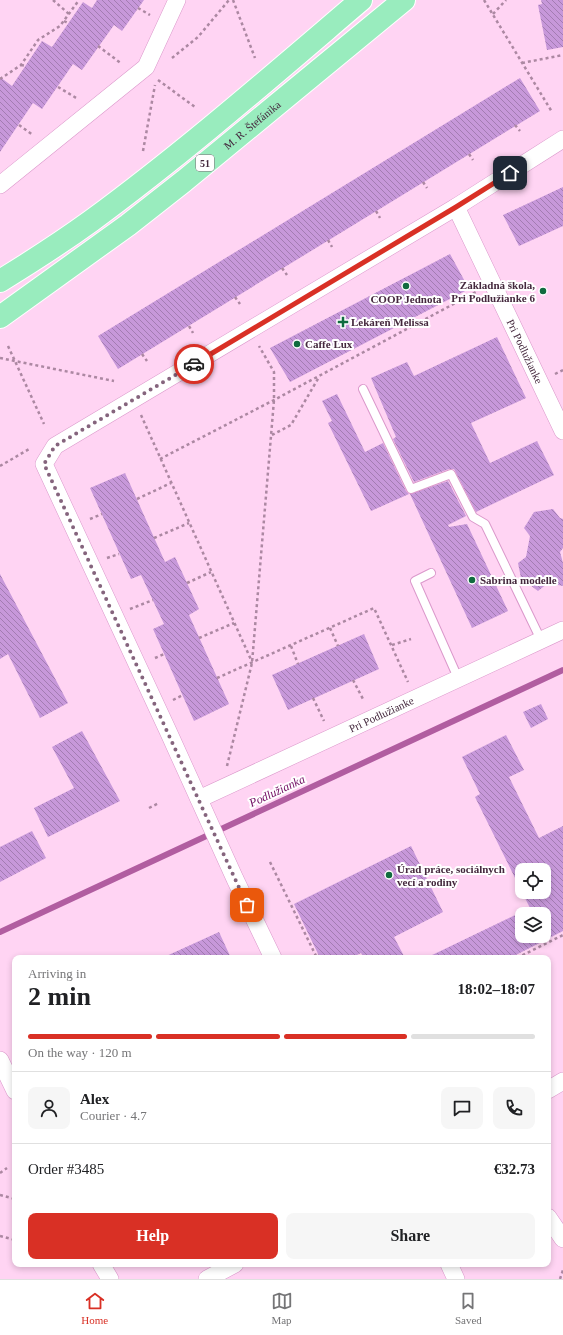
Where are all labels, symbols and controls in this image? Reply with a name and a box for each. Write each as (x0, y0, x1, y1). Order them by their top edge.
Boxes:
street label: M. R. Štefánika (221, 98, 283, 152)
road number: 51 (196, 155, 214, 171)
pin (493, 156, 527, 190)
icon: home (499, 162, 521, 184)
place label: Základná škola, Pri Podlužianke 6 (451, 279, 535, 304)
marker: COOP Jednota (401, 281, 411, 291)
marker: Základná škola, Pri Podlužianke 6 (538, 286, 548, 296)
place label: COOP Jednota (370, 293, 442, 305)
place label: Lekáreň Melissa (351, 316, 429, 328)
marker: Lekáreň Melissa (338, 317, 348, 327)
street label: Pri Podlužianke (504, 317, 546, 386)
place label: Caffe Lux (305, 338, 353, 350)
marker: Caffe Lux (292, 339, 302, 349)
courier (174, 344, 214, 384)
icon: car (183, 353, 205, 375)
place label: Sabrina modelle (480, 574, 557, 586)
marker: Sabrina modelle (467, 575, 477, 585)
street label: Pri Podlužianke (347, 694, 416, 735)
water label: Podlužianka (246, 772, 307, 810)
place label: Úrad práce, sociálnych vecí a rodiny (397, 863, 505, 888)
map controls (515, 863, 551, 943)
button: locate (515, 863, 551, 899)
marker: Úrad práce, sociálnych vecí a rodiny (384, 870, 394, 880)
pin (230, 888, 264, 922)
icon: bag (236, 894, 258, 916)
button: layers (515, 907, 551, 943)
text: Arriving in (28, 966, 86, 981)
text: 18:02–18:07 (458, 981, 535, 997)
text: 2 min (28, 982, 91, 1011)
text: On the way · 120 m (28, 1045, 132, 1060)
button: person (28, 1087, 70, 1129)
button: chat (441, 1087, 483, 1129)
button: phone (493, 1087, 535, 1129)
text: Alex (80, 1091, 109, 1107)
text: Courier · 4.7 (80, 1108, 147, 1123)
text: Order #3485 (28, 1161, 104, 1177)
text: €32.73 (494, 1161, 535, 1177)
button: Help (28, 1213, 278, 1259)
button: Share (286, 1213, 535, 1259)
tab: Home (81, 1290, 108, 1326)
tab: Map (271, 1290, 293, 1326)
tab: Saved (455, 1290, 482, 1326)

